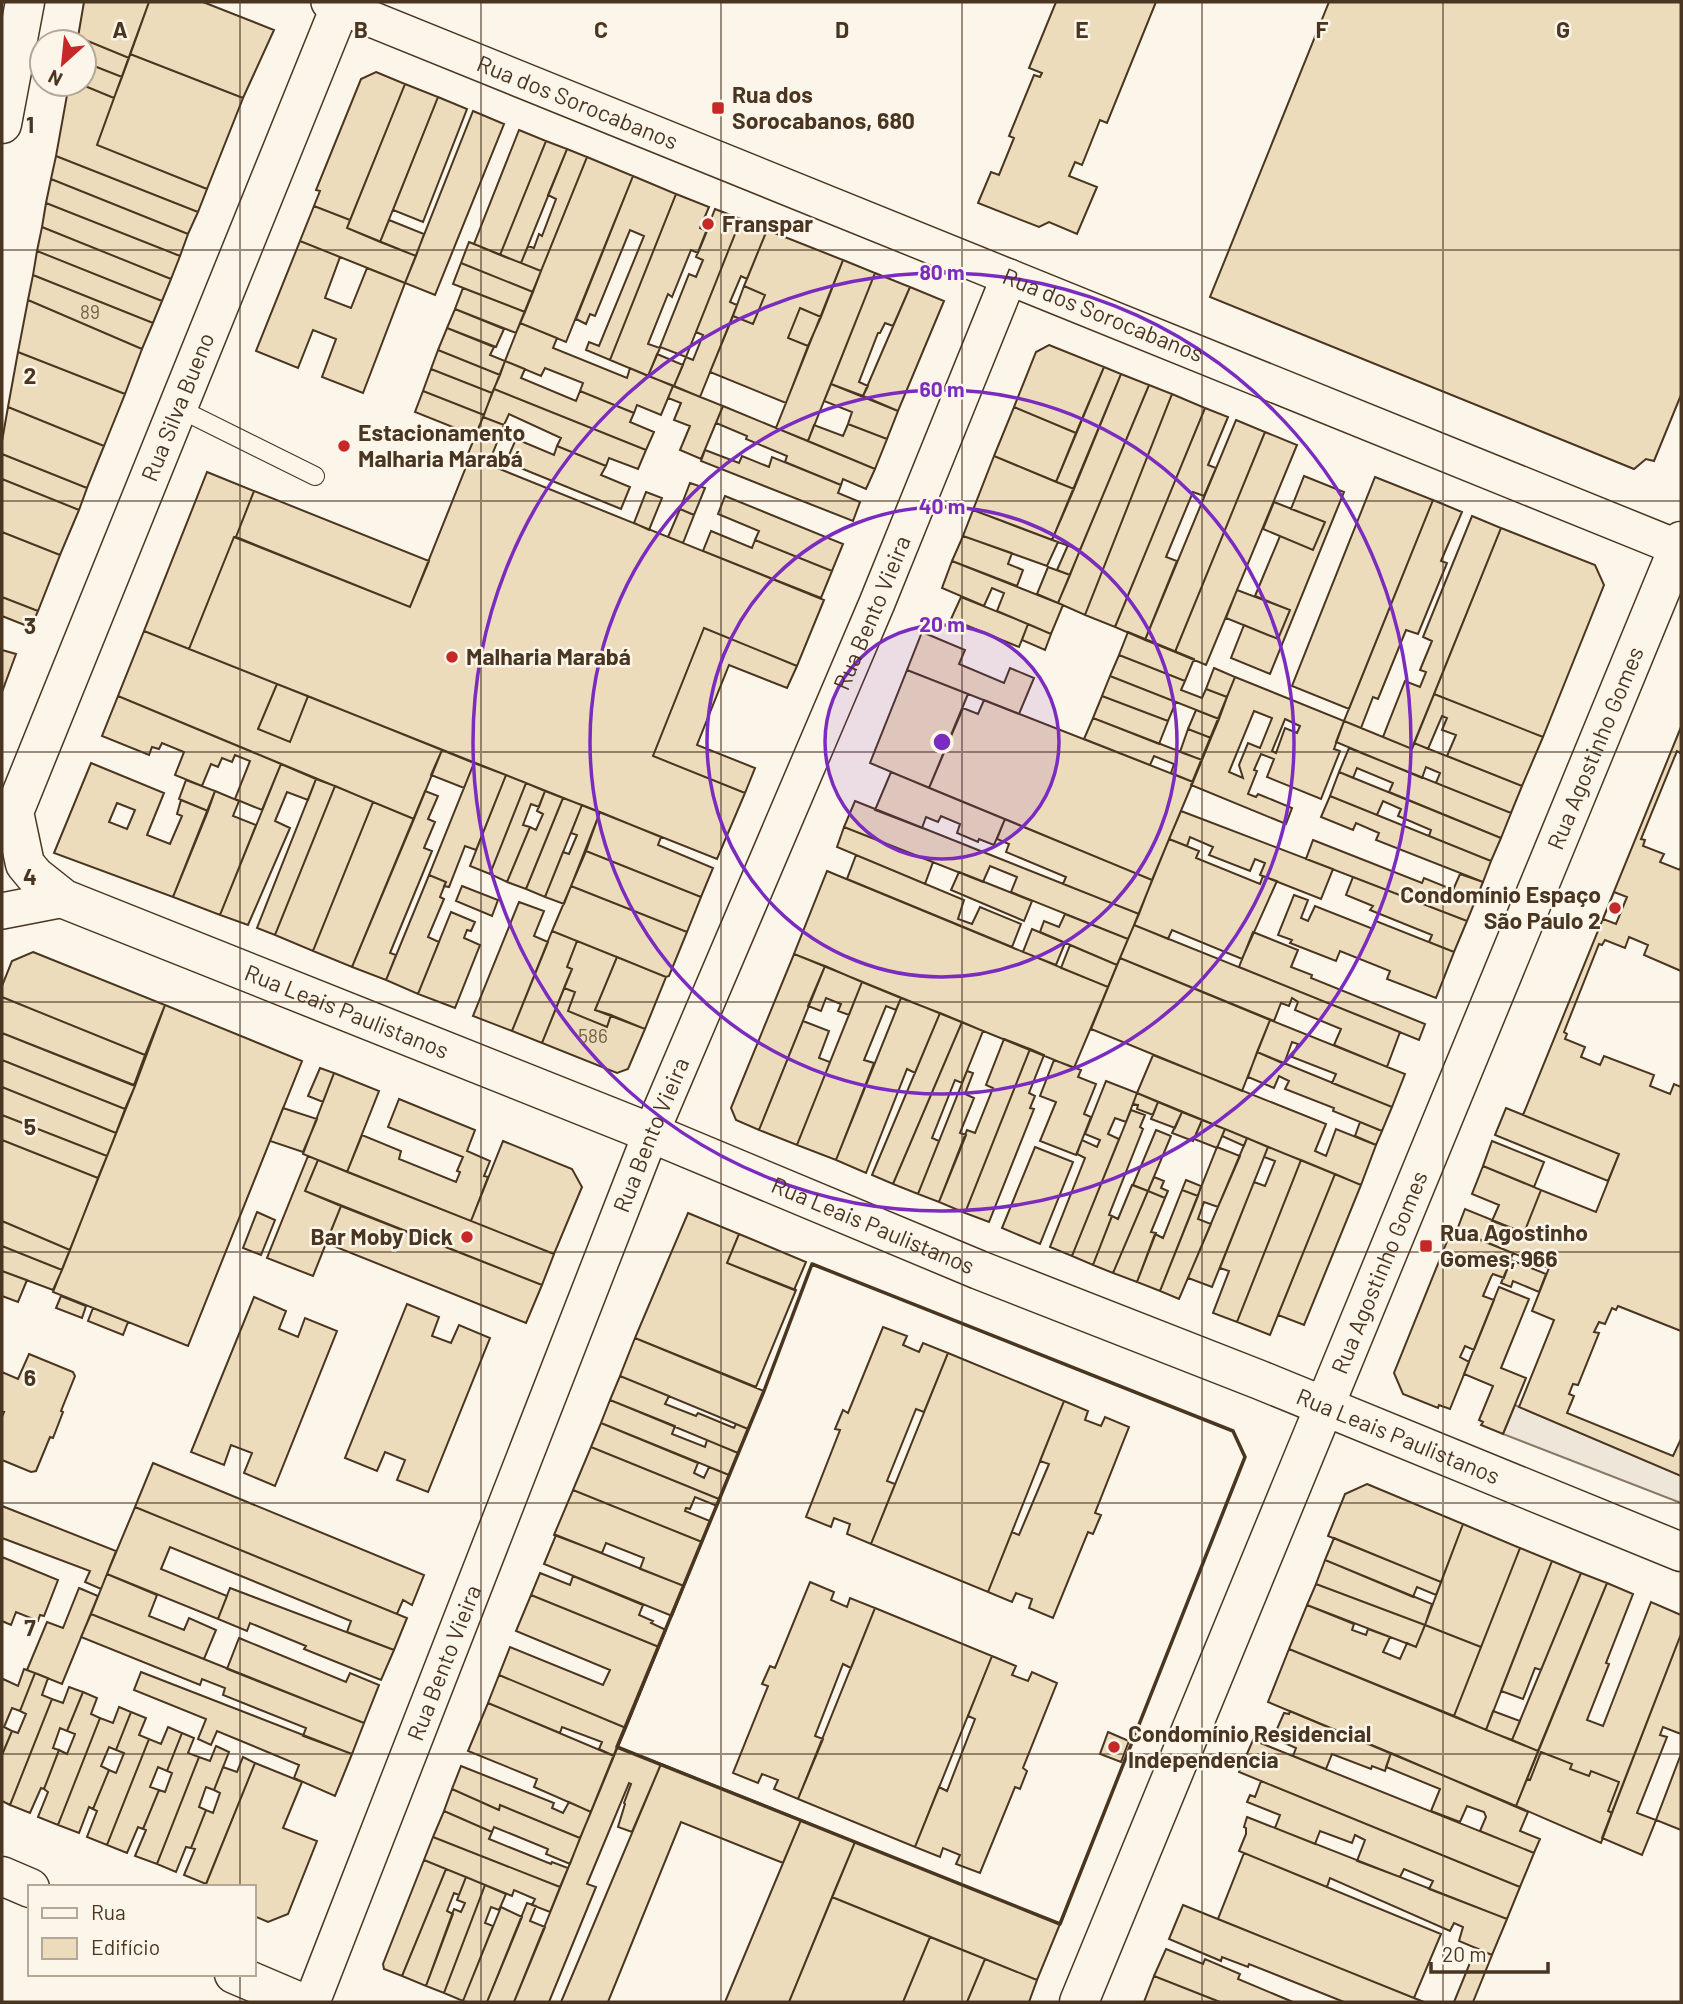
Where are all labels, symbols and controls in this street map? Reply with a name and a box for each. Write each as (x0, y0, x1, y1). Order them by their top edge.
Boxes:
text: A (112, 15, 128, 43)
text: B (354, 15, 368, 43)
text: C (594, 15, 608, 43)
text: D (835, 15, 849, 43)
text: E (1075, 15, 1089, 43)
text: F (1316, 15, 1329, 43)
text: G (1556, 15, 1570, 43)
north arrow (28, 28, 98, 98)
street label: Rua dos Sorocabanos (473, 48, 682, 155)
text: N (44, 65, 66, 92)
place label: Rua dos Sorocabanos, 680 (732, 80, 915, 134)
marker: Rua dos Sorocabanos, 680 (710, 100, 726, 116)
text: 1 (26, 110, 34, 138)
place label: Franspar (722, 209, 813, 237)
marker: Franspar (700, 216, 716, 232)
text: 80 m (919, 259, 965, 284)
street label: Rua dos Sorocabanos (999, 261, 1208, 367)
house number: 89 (80, 300, 100, 323)
street label: Rua Silva Bueno (135, 328, 220, 485)
text: 2 (24, 361, 36, 389)
text: 60 m (920, 376, 964, 401)
place label: Estacionamento Malharia Marabá (358, 418, 525, 472)
marker: Estacionamento Malharia Marabá (336, 438, 352, 454)
text: 40 m (919, 493, 965, 518)
street label: Rua Bento Vieira (827, 531, 916, 694)
text: 3 (24, 611, 36, 639)
text: 20 m (919, 611, 965, 636)
place label: Malharia Marabá (466, 642, 631, 670)
street label: Rua Agostinho Gomes (1540, 642, 1649, 853)
marker: Malharia Marabá (444, 649, 460, 665)
centre of rings (930, 730, 954, 754)
text: 4 (23, 862, 37, 890)
place label: Condomínio Espaço São Paulo 2 (1400, 880, 1601, 934)
marker: Condomínio Espaço São Paulo 2 (1607, 900, 1623, 916)
street label: Rua Leais Paulistanos (241, 958, 453, 1064)
house number: 586 (578, 1024, 608, 1047)
street label: Rua Bento Vieira (606, 1053, 695, 1216)
text: 5 (24, 1112, 36, 1140)
street label: Rua Agostinho Gomes (1324, 1167, 1433, 1378)
street label: Rua Leais Paulistanos (768, 1170, 979, 1280)
place label: Rua Agostinho Gomes, 966 (1440, 1218, 1588, 1272)
place label: Bar Moby Dick (311, 1222, 453, 1250)
marker: Bar Moby Dick (459, 1229, 475, 1245)
marker: Rua Agostinho Gomes, 966 (1418, 1238, 1434, 1254)
text: 6 (24, 1363, 36, 1391)
street label: Rua Leais Paulistanos (1293, 1381, 1504, 1490)
street label: Rua Bento Vieira (400, 1581, 486, 1744)
text: 7 (24, 1613, 36, 1641)
place label: Condomínio Residencial Independencia (1128, 1719, 1371, 1773)
marker: Condomínio Residencial Independencia (1106, 1739, 1122, 1755)
legend (28, 1885, 256, 1976)
text: Rua (91, 1899, 126, 1924)
scale bar (1431, 1930, 1548, 1974)
text: Edifício (91, 1934, 160, 1959)
text: 20 m (1442, 1941, 1487, 1966)

